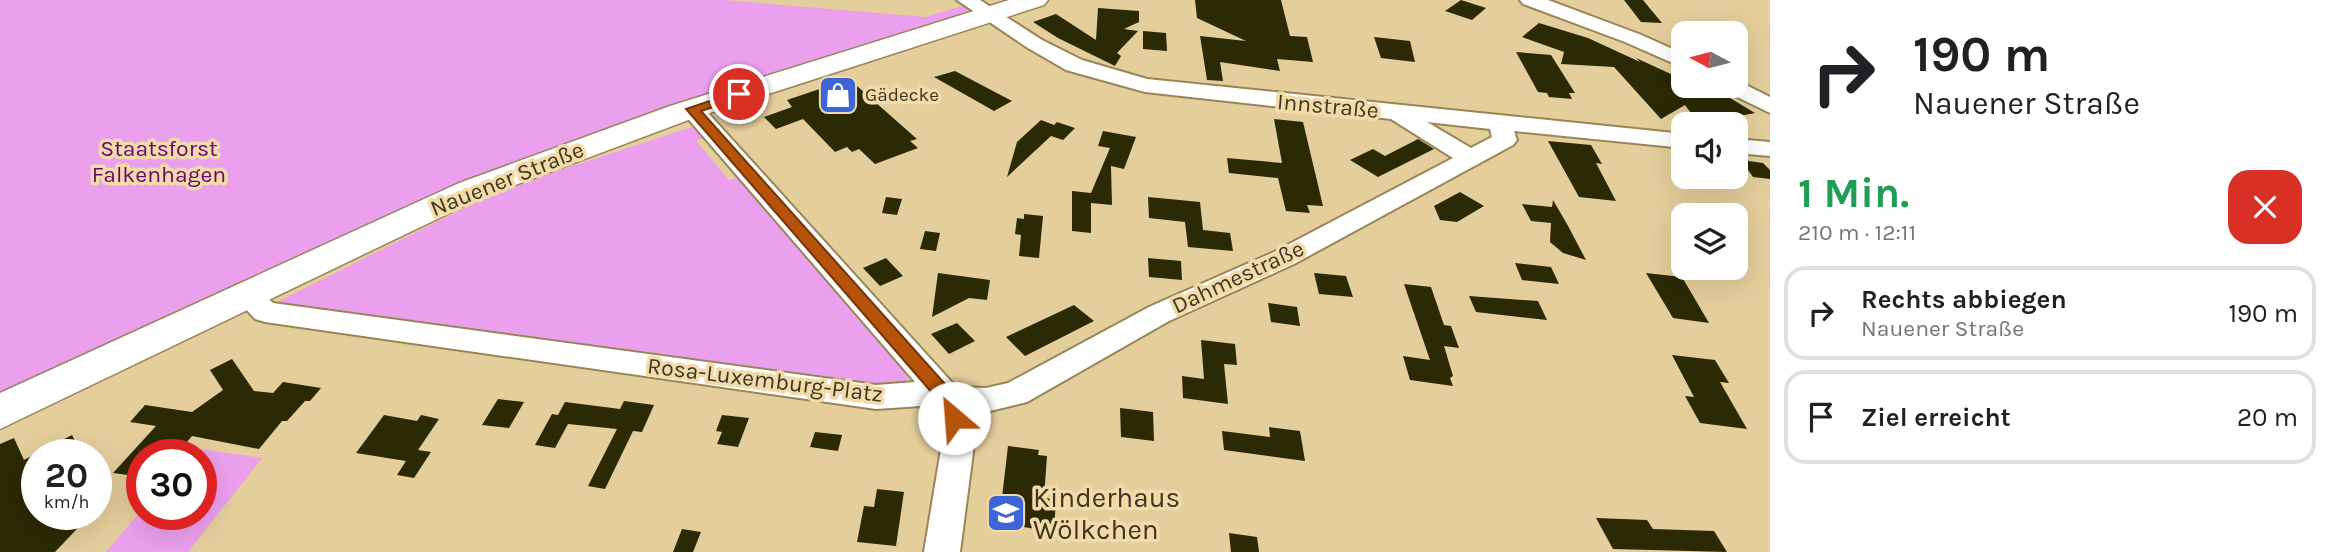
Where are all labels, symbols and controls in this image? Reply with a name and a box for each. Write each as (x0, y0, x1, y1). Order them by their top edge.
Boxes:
north arrow (1671, 21, 1748, 98)
map controls (1671, 21, 1748, 280)
text: 190 m (1913, 26, 2050, 83)
icon: right (1798, 28, 1889, 119)
pin (709, 64, 769, 124)
shop icon: Gädecke (817, 74, 859, 116)
icon: arrive (720, 75, 758, 113)
place label: Gädecke (865, 84, 939, 106)
text: Nauener Straße (1913, 85, 2140, 122)
street label: Innstraße (1276, 88, 1380, 124)
button: sound (1671, 112, 1748, 189)
park label: Staatsforst Falkenhagen (92, 135, 226, 188)
street label: Nauener Straße (426, 136, 588, 222)
text: 1 Min. (1798, 168, 1909, 218)
button: close (2228, 170, 2302, 244)
button: layers (1671, 203, 1748, 280)
text: 210 m · 12:11 (1798, 219, 1916, 246)
street label: Dahmestraße (1168, 235, 1308, 319)
text: Rechts abbiegen (1861, 284, 2067, 315)
icon: right (1802, 294, 1840, 332)
text: 190 m (2228, 298, 2298, 329)
text: Nauener Straße (1861, 315, 2024, 342)
street label: Rosa-Luxemburg-Platz (646, 352, 884, 408)
position arrow (917, 381, 991, 455)
icon: arrive (1802, 398, 1840, 436)
text: Ziel erreicht (1861, 402, 2011, 433)
text: 20 m (2237, 402, 2298, 433)
speed limit sign: 30 (126, 439, 217, 530)
text: 20 (45, 455, 88, 496)
place label: Kinderhaus Wölkchen (1033, 481, 1180, 546)
text: km/h (44, 491, 89, 513)
school or university icon: Kinderhaus Wölkchen (985, 492, 1027, 534)

